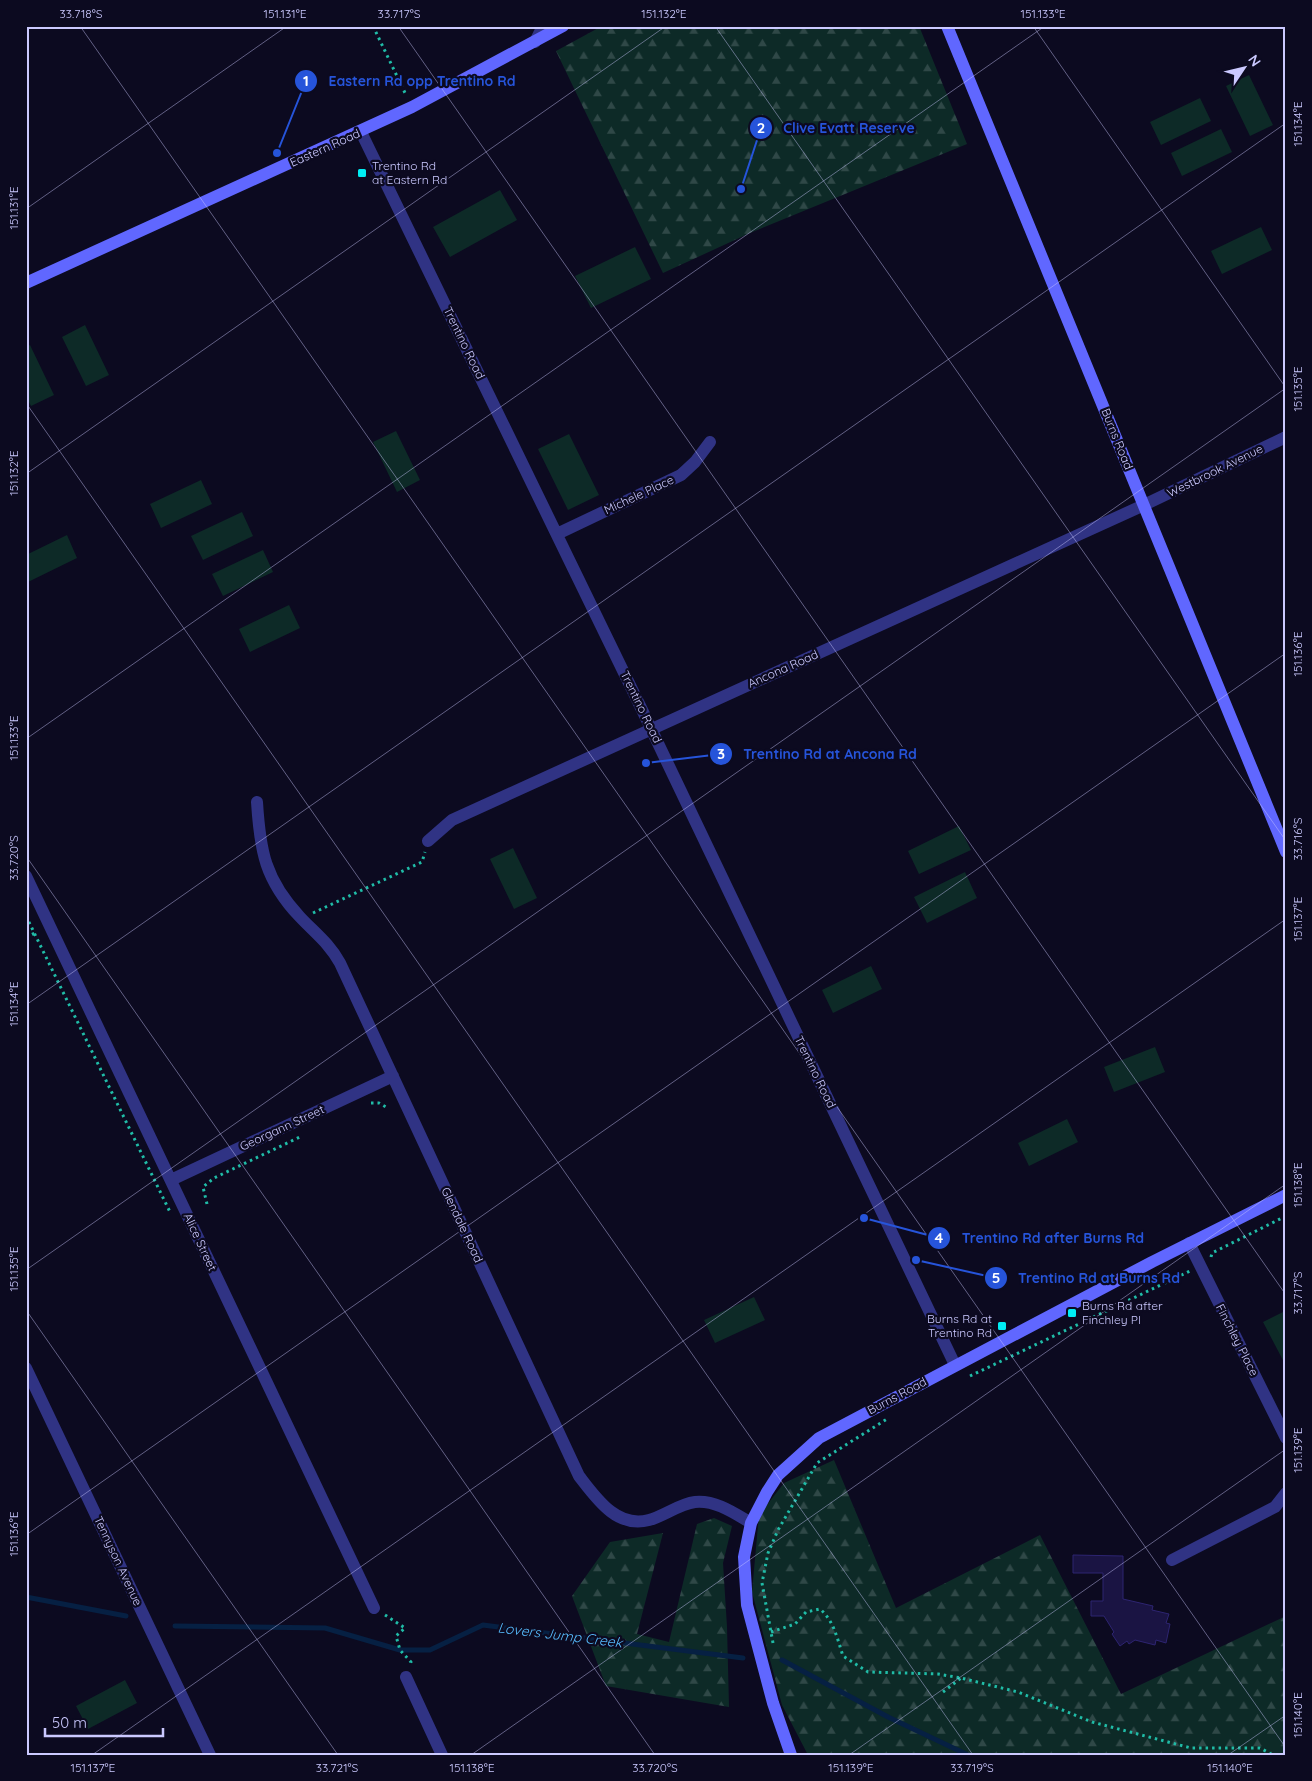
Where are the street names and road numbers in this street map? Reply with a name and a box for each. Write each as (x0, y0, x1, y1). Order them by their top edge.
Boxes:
street label: Eastern Road (287, 125, 362, 170)
street label: Trentino Road (441, 304, 488, 381)
street label: Burns Road (1098, 406, 1137, 472)
street label: Westbrook Avenue (1164, 441, 1265, 500)
street label: Michele Place (602, 472, 676, 517)
street label: Ancona Road (745, 646, 820, 691)
street label: Trentino Road (618, 668, 665, 745)
street label: Trentino Road (792, 1033, 839, 1110)
street label: Georgann Street (237, 1101, 326, 1154)
street label: Glendale Road (438, 1185, 487, 1265)
street label: Alice Street (181, 1210, 220, 1273)
street label: Finchley Place (1213, 1301, 1262, 1379)
street label: Burns Road (865, 1374, 929, 1417)
street label: Tennyson Avenue (91, 1514, 146, 1608)

